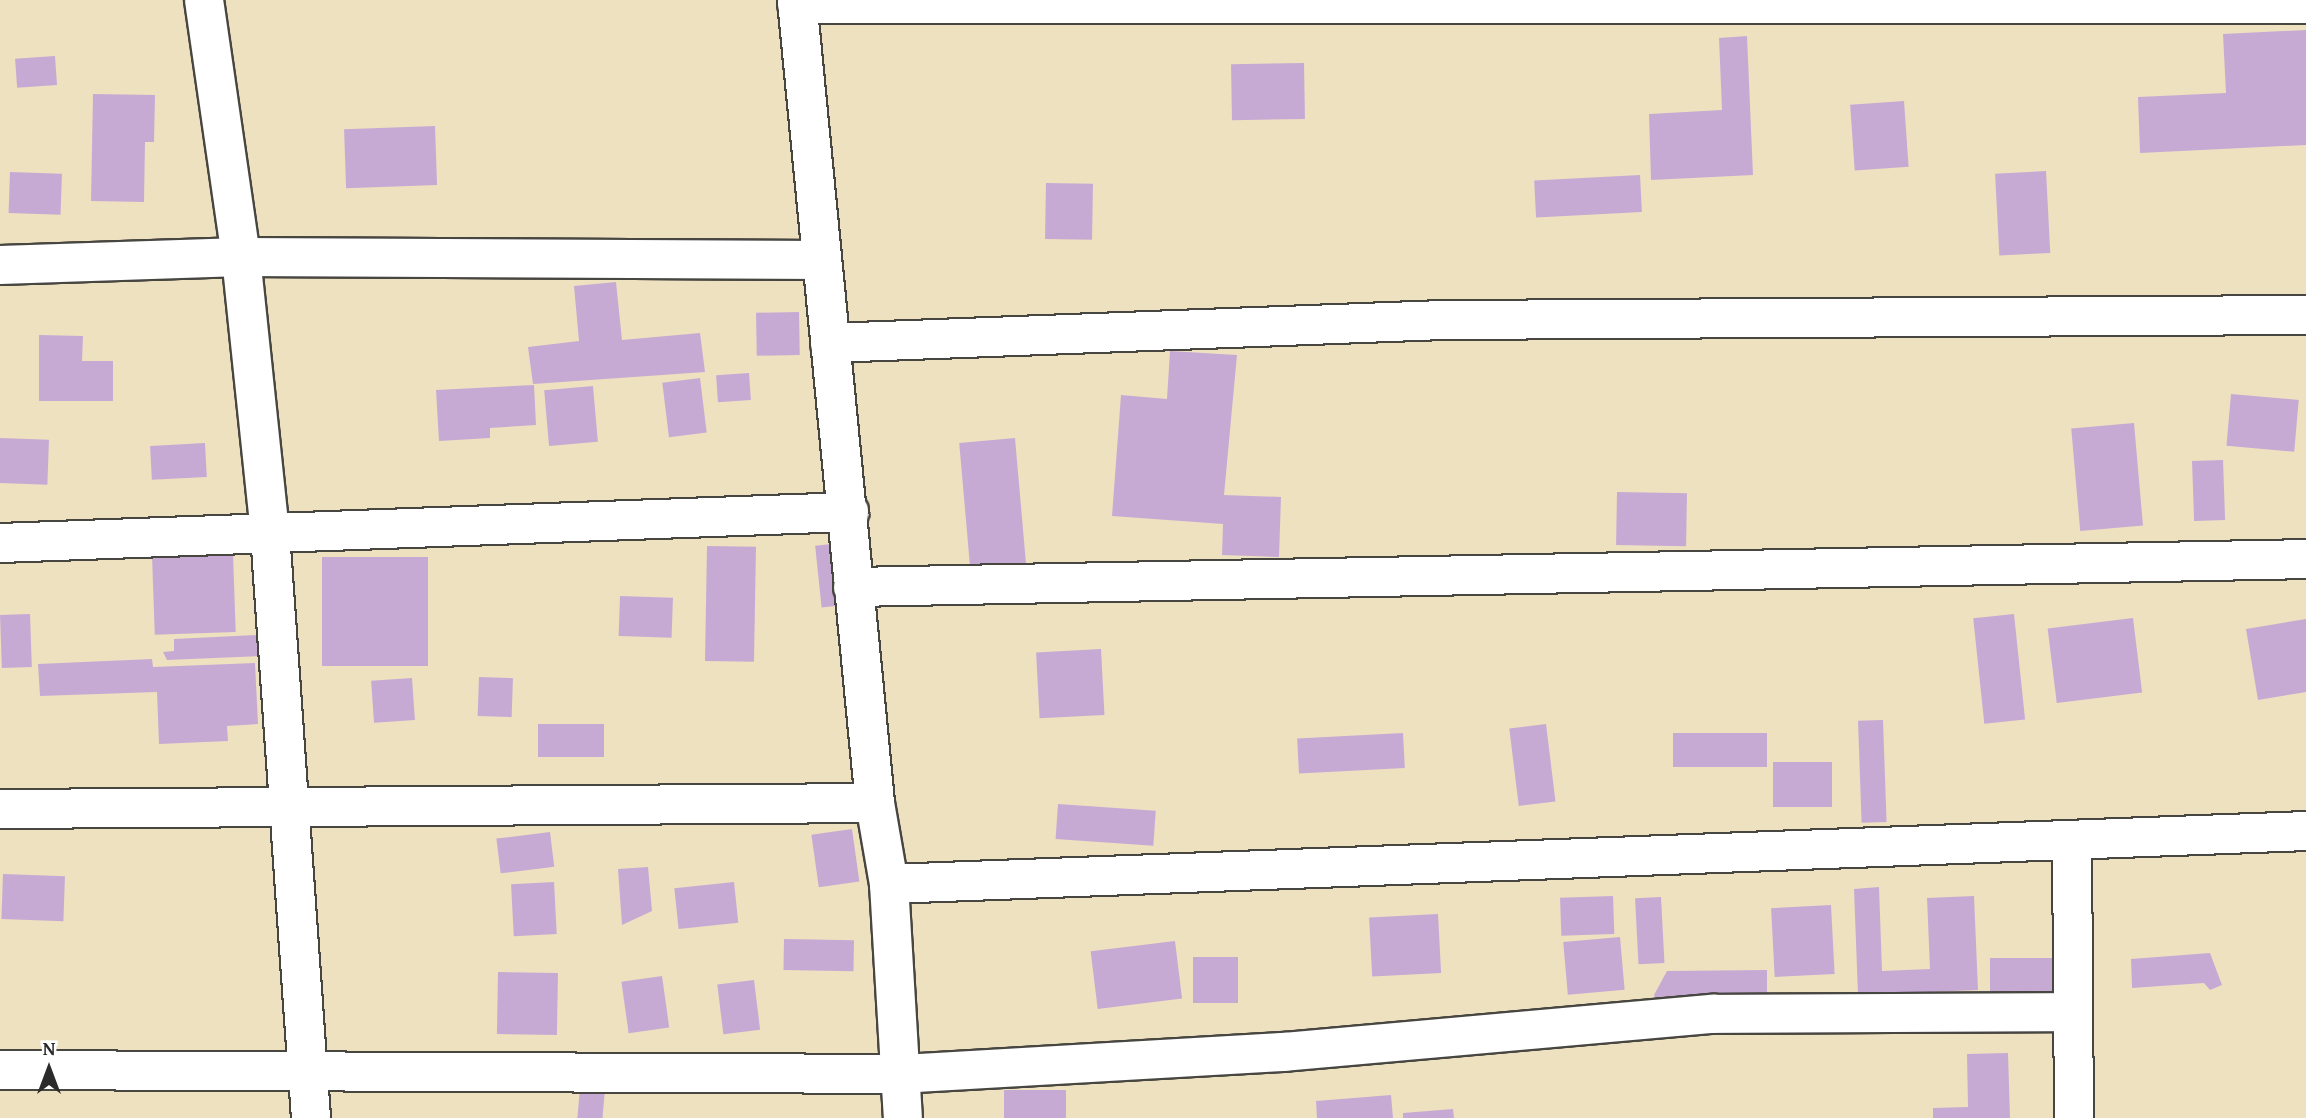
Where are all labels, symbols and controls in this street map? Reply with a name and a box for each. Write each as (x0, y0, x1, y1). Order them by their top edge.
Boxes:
north arrow (14, 1034, 84, 1104)
text: N (43, 1034, 55, 1062)

